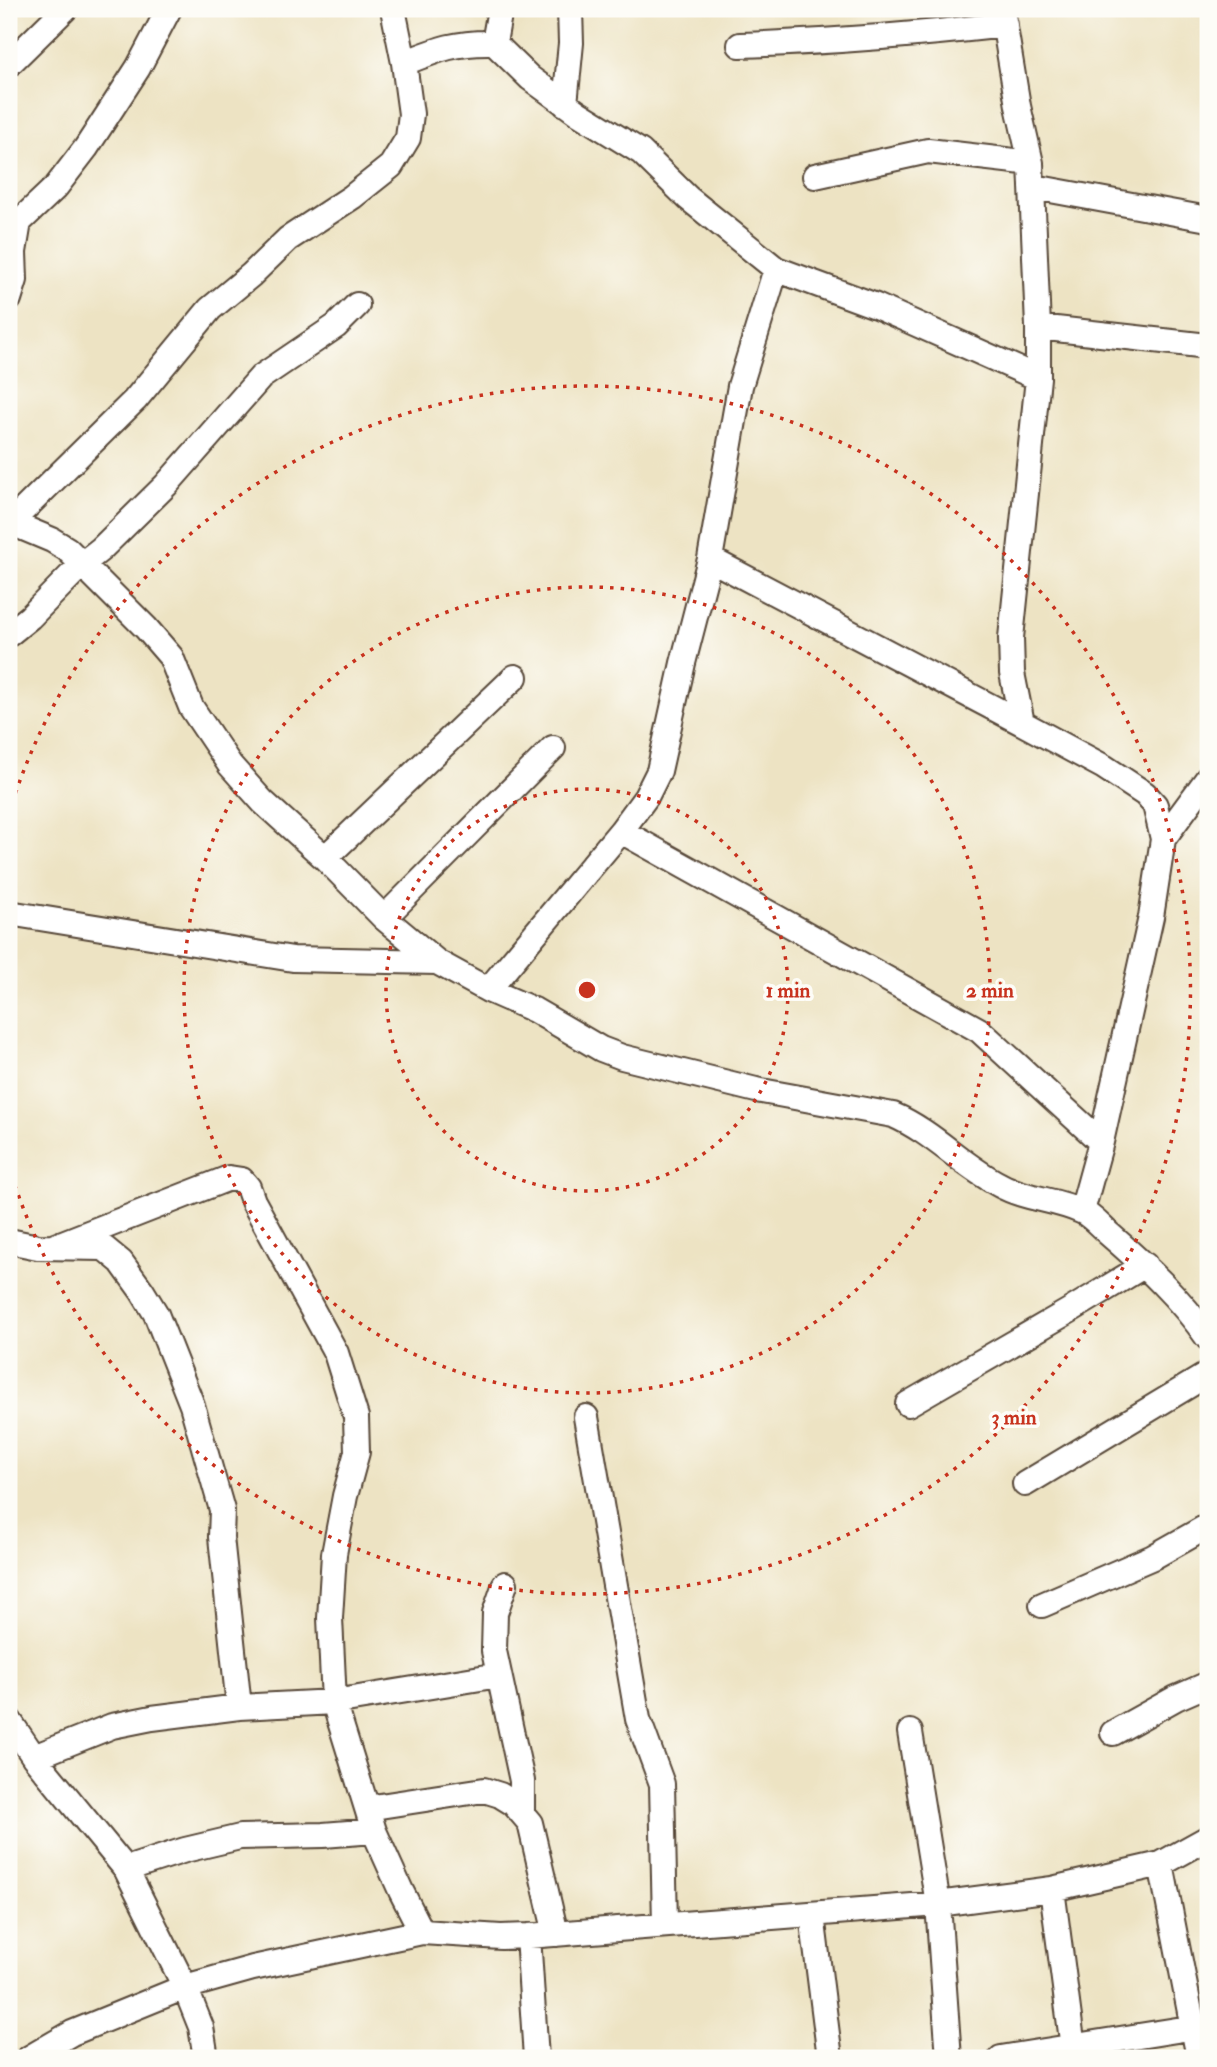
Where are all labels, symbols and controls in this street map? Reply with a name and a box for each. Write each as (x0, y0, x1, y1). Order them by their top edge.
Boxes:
text: 1 min (766, 977, 810, 1004)
text: 2 min (966, 977, 1014, 1004)
centre of rings (575, 978, 599, 1002)
text: 3 min (991, 1404, 1037, 1431)

